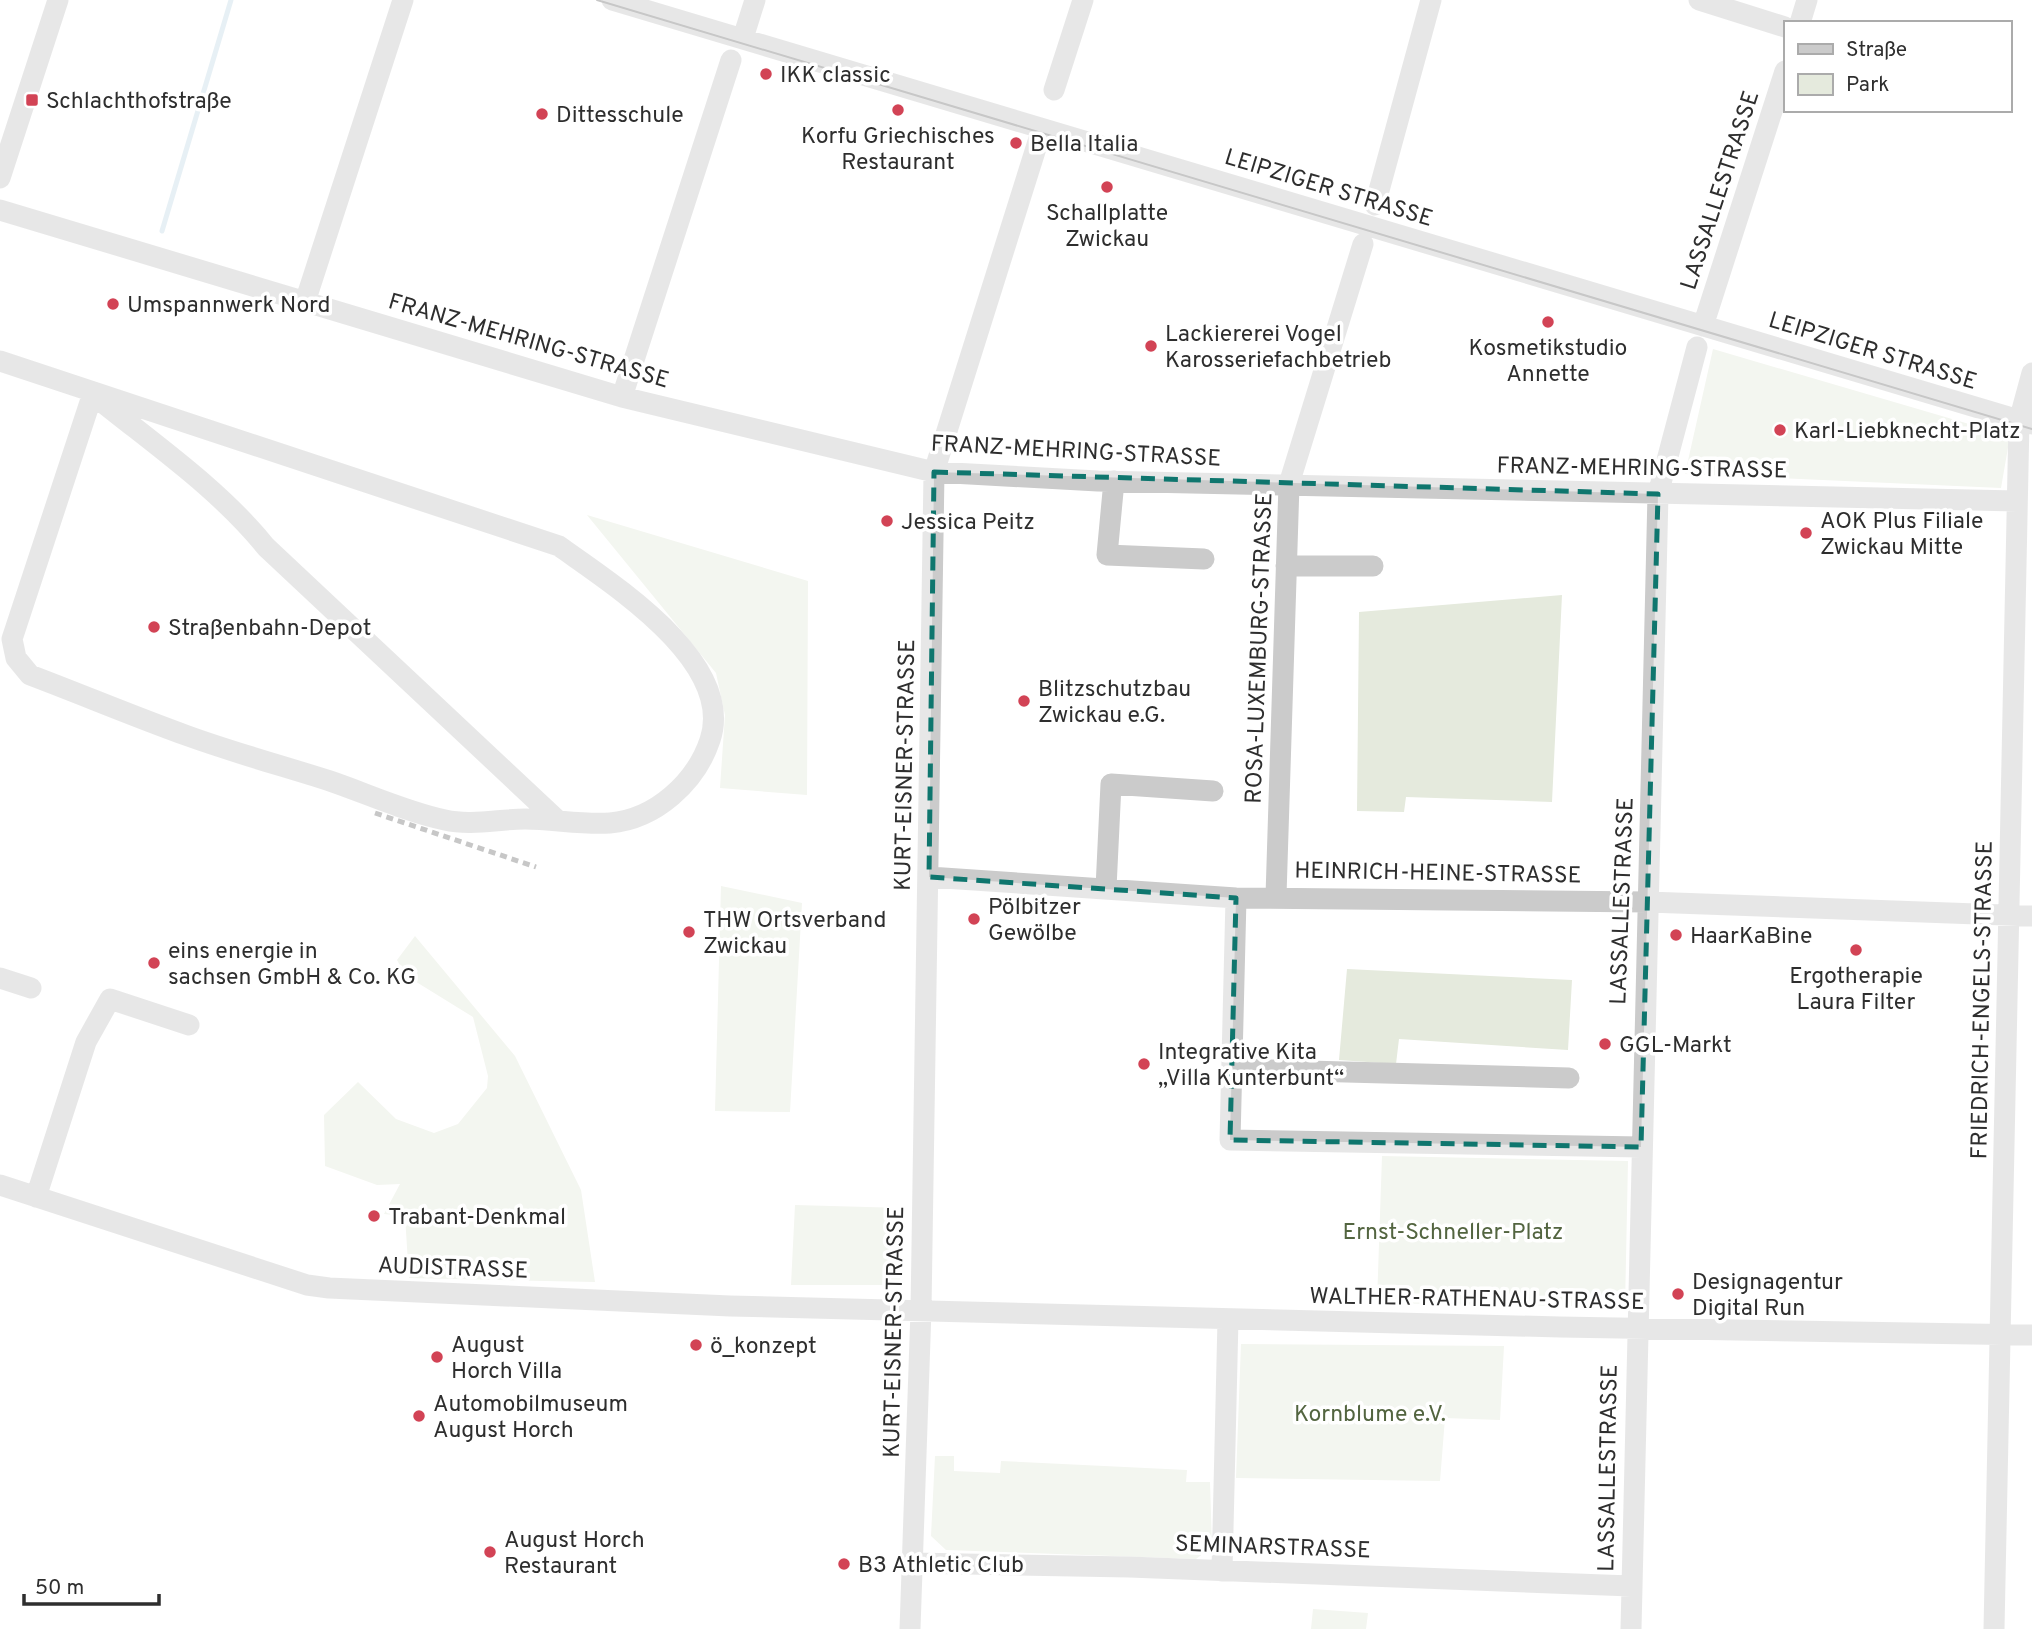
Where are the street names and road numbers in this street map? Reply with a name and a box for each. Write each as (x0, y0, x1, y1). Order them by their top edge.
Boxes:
street label: LASSALLESTRASSE (1676, 88, 1767, 294)
street label: LEIPZIGER STRASSE (1221, 144, 1436, 235)
street label: FRANZ-MEHRING-STRASSE (385, 288, 672, 396)
street label: LEIPZIGER STRASSE (1765, 307, 1980, 398)
street label: FRANZ-MEHRING-STRASSE (930, 430, 1222, 475)
street label: FRANZ-MEHRING-STRASSE (1496, 452, 1788, 487)
street label: ROSA-LUXEMBURG-STRASSE (1241, 492, 1280, 804)
street label: KURT-EISNER-STRASSE (890, 639, 923, 891)
street label: LASSALLESTRASSE (1605, 797, 1642, 1005)
street label: FRIEDRICH-ENGELS-STRASSE (1966, 840, 2001, 1160)
street label: HEINRICH-HEINE-STRASSE (1294, 857, 1582, 892)
street label: KURT-EISNER-STRASSE (879, 1206, 912, 1458)
street label: AUDISTRASSE (377, 1252, 529, 1287)
street label: WALTHER-RATHENAU-STRASSE (1309, 1283, 1645, 1318)
street label: LASSALLESTRASSE (1593, 1364, 1626, 1572)
street label: SEMINARSTRASSE (1174, 1531, 1371, 1566)

